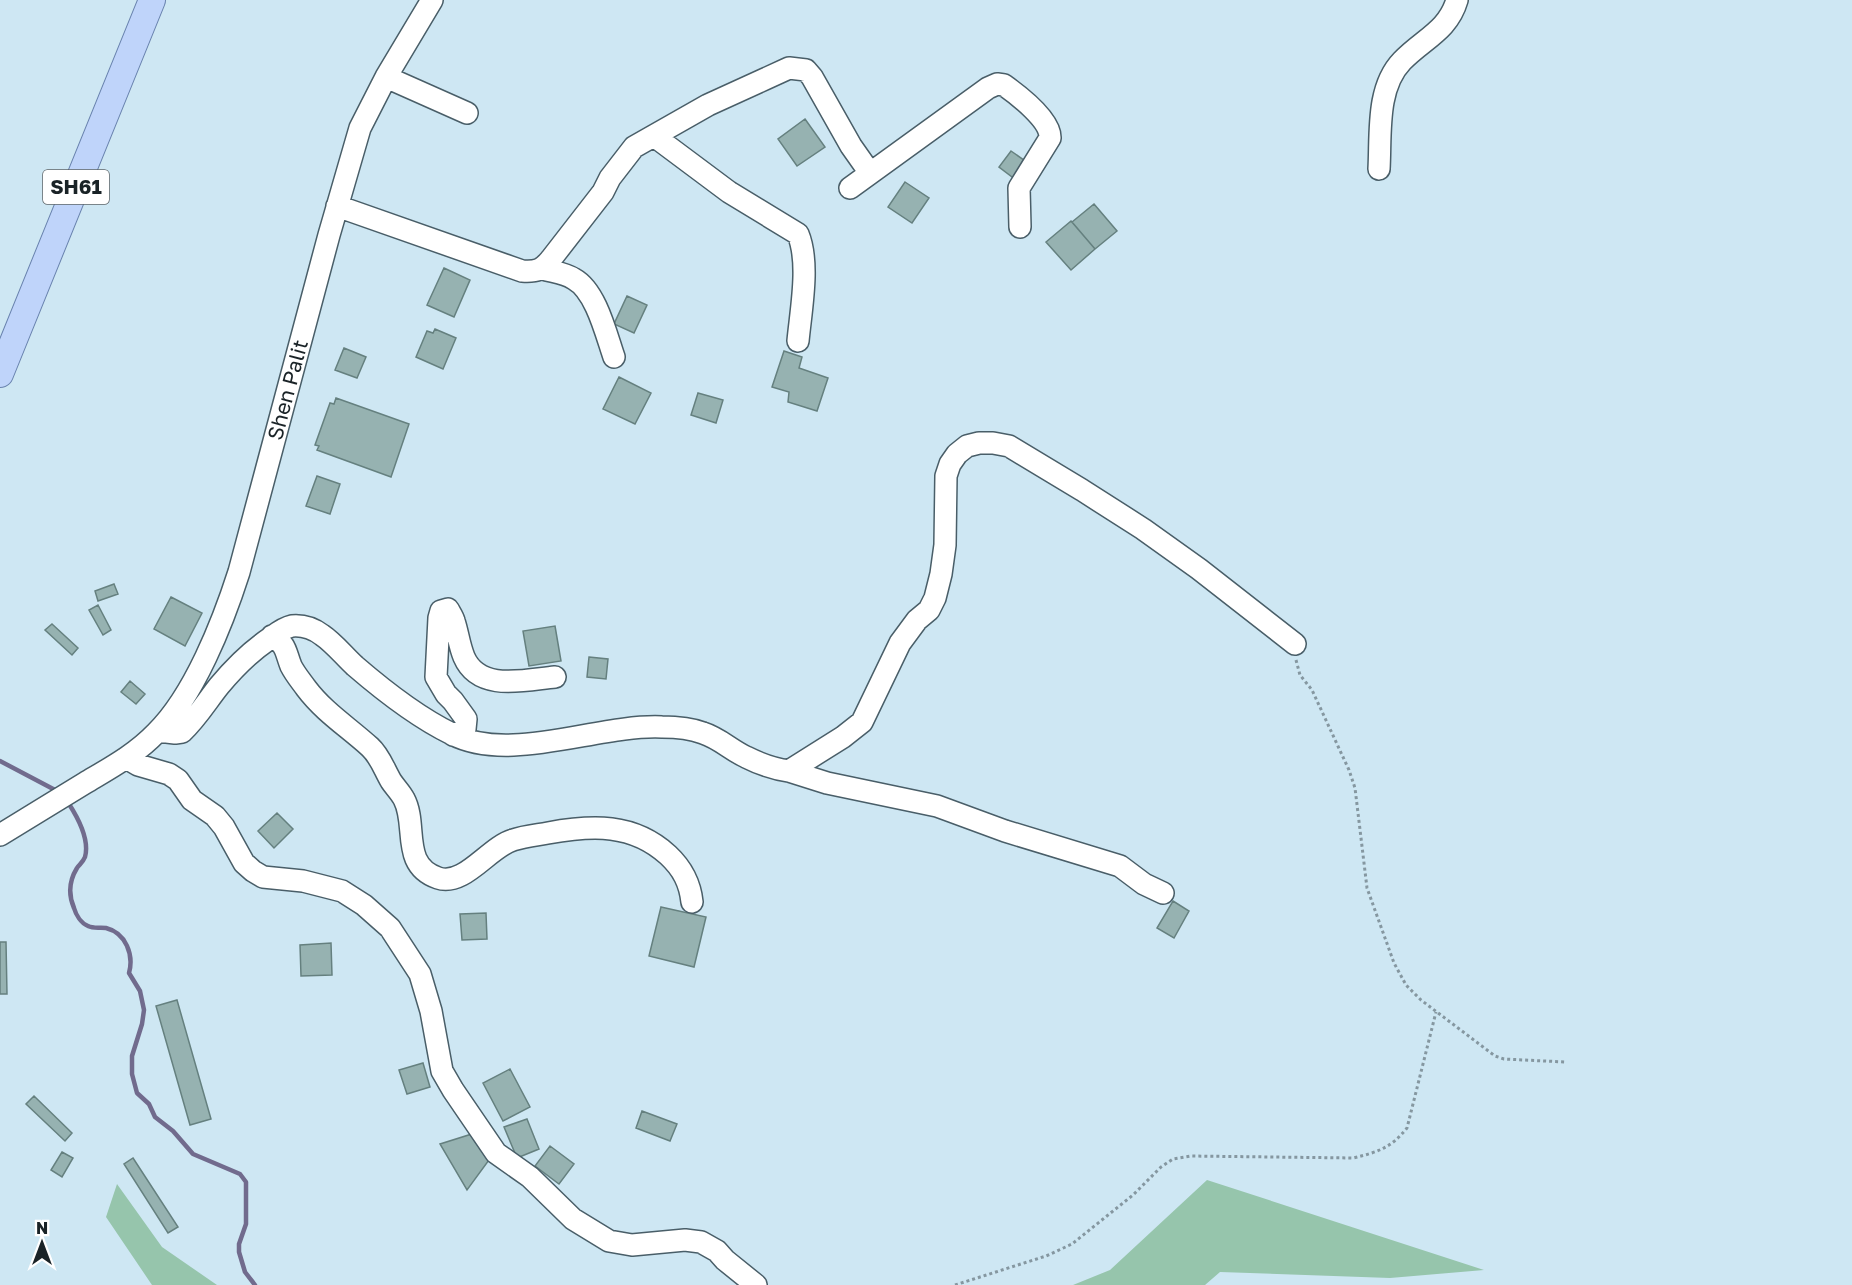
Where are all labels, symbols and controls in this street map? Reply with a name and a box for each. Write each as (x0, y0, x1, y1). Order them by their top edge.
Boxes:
road number: SH61 (43, 170, 109, 204)
street label: Shen Palit (261, 337, 313, 443)
north arrow (12, 1213, 72, 1273)
text: N (36, 1218, 48, 1238)

